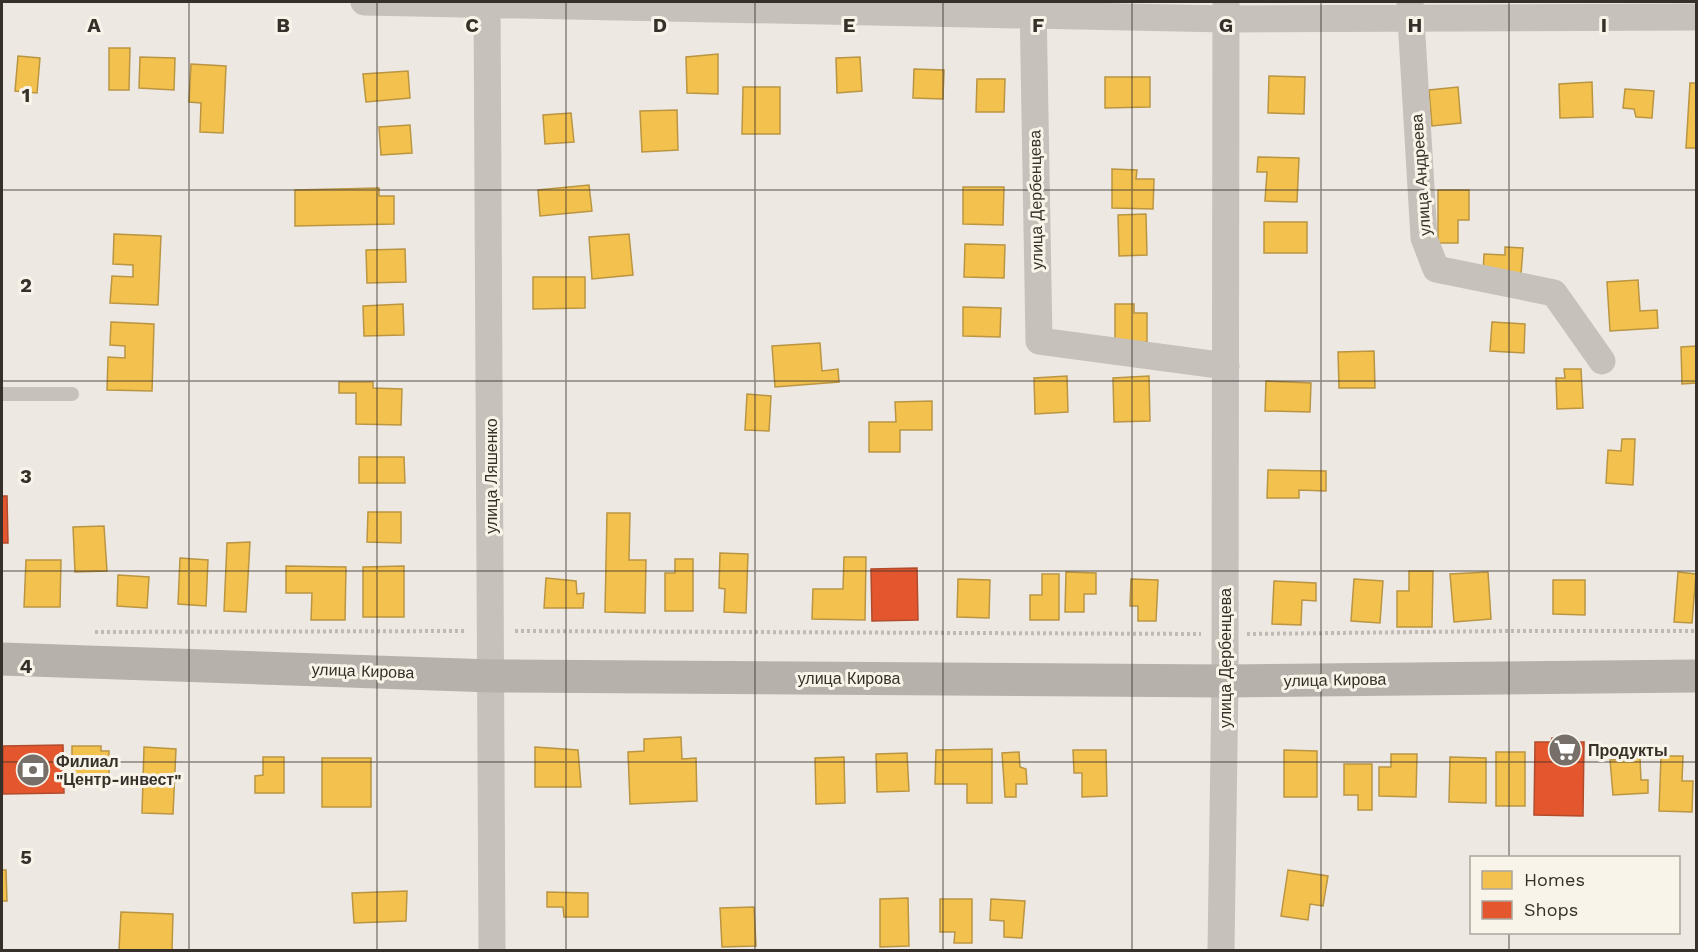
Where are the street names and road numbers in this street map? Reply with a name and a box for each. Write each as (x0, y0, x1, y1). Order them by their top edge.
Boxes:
street label: улица Андреева (1407, 113, 1435, 237)
street label: улица Дербенцева (1025, 130, 1047, 270)
street label: улица Ляшенко (482, 418, 501, 534)
street label: улица Дербенцева (1216, 588, 1235, 728)
street label: улица Кирова (311, 660, 415, 682)
street label: улица Кирова (798, 669, 900, 688)
street label: улица Кирова (1283, 670, 1387, 690)

